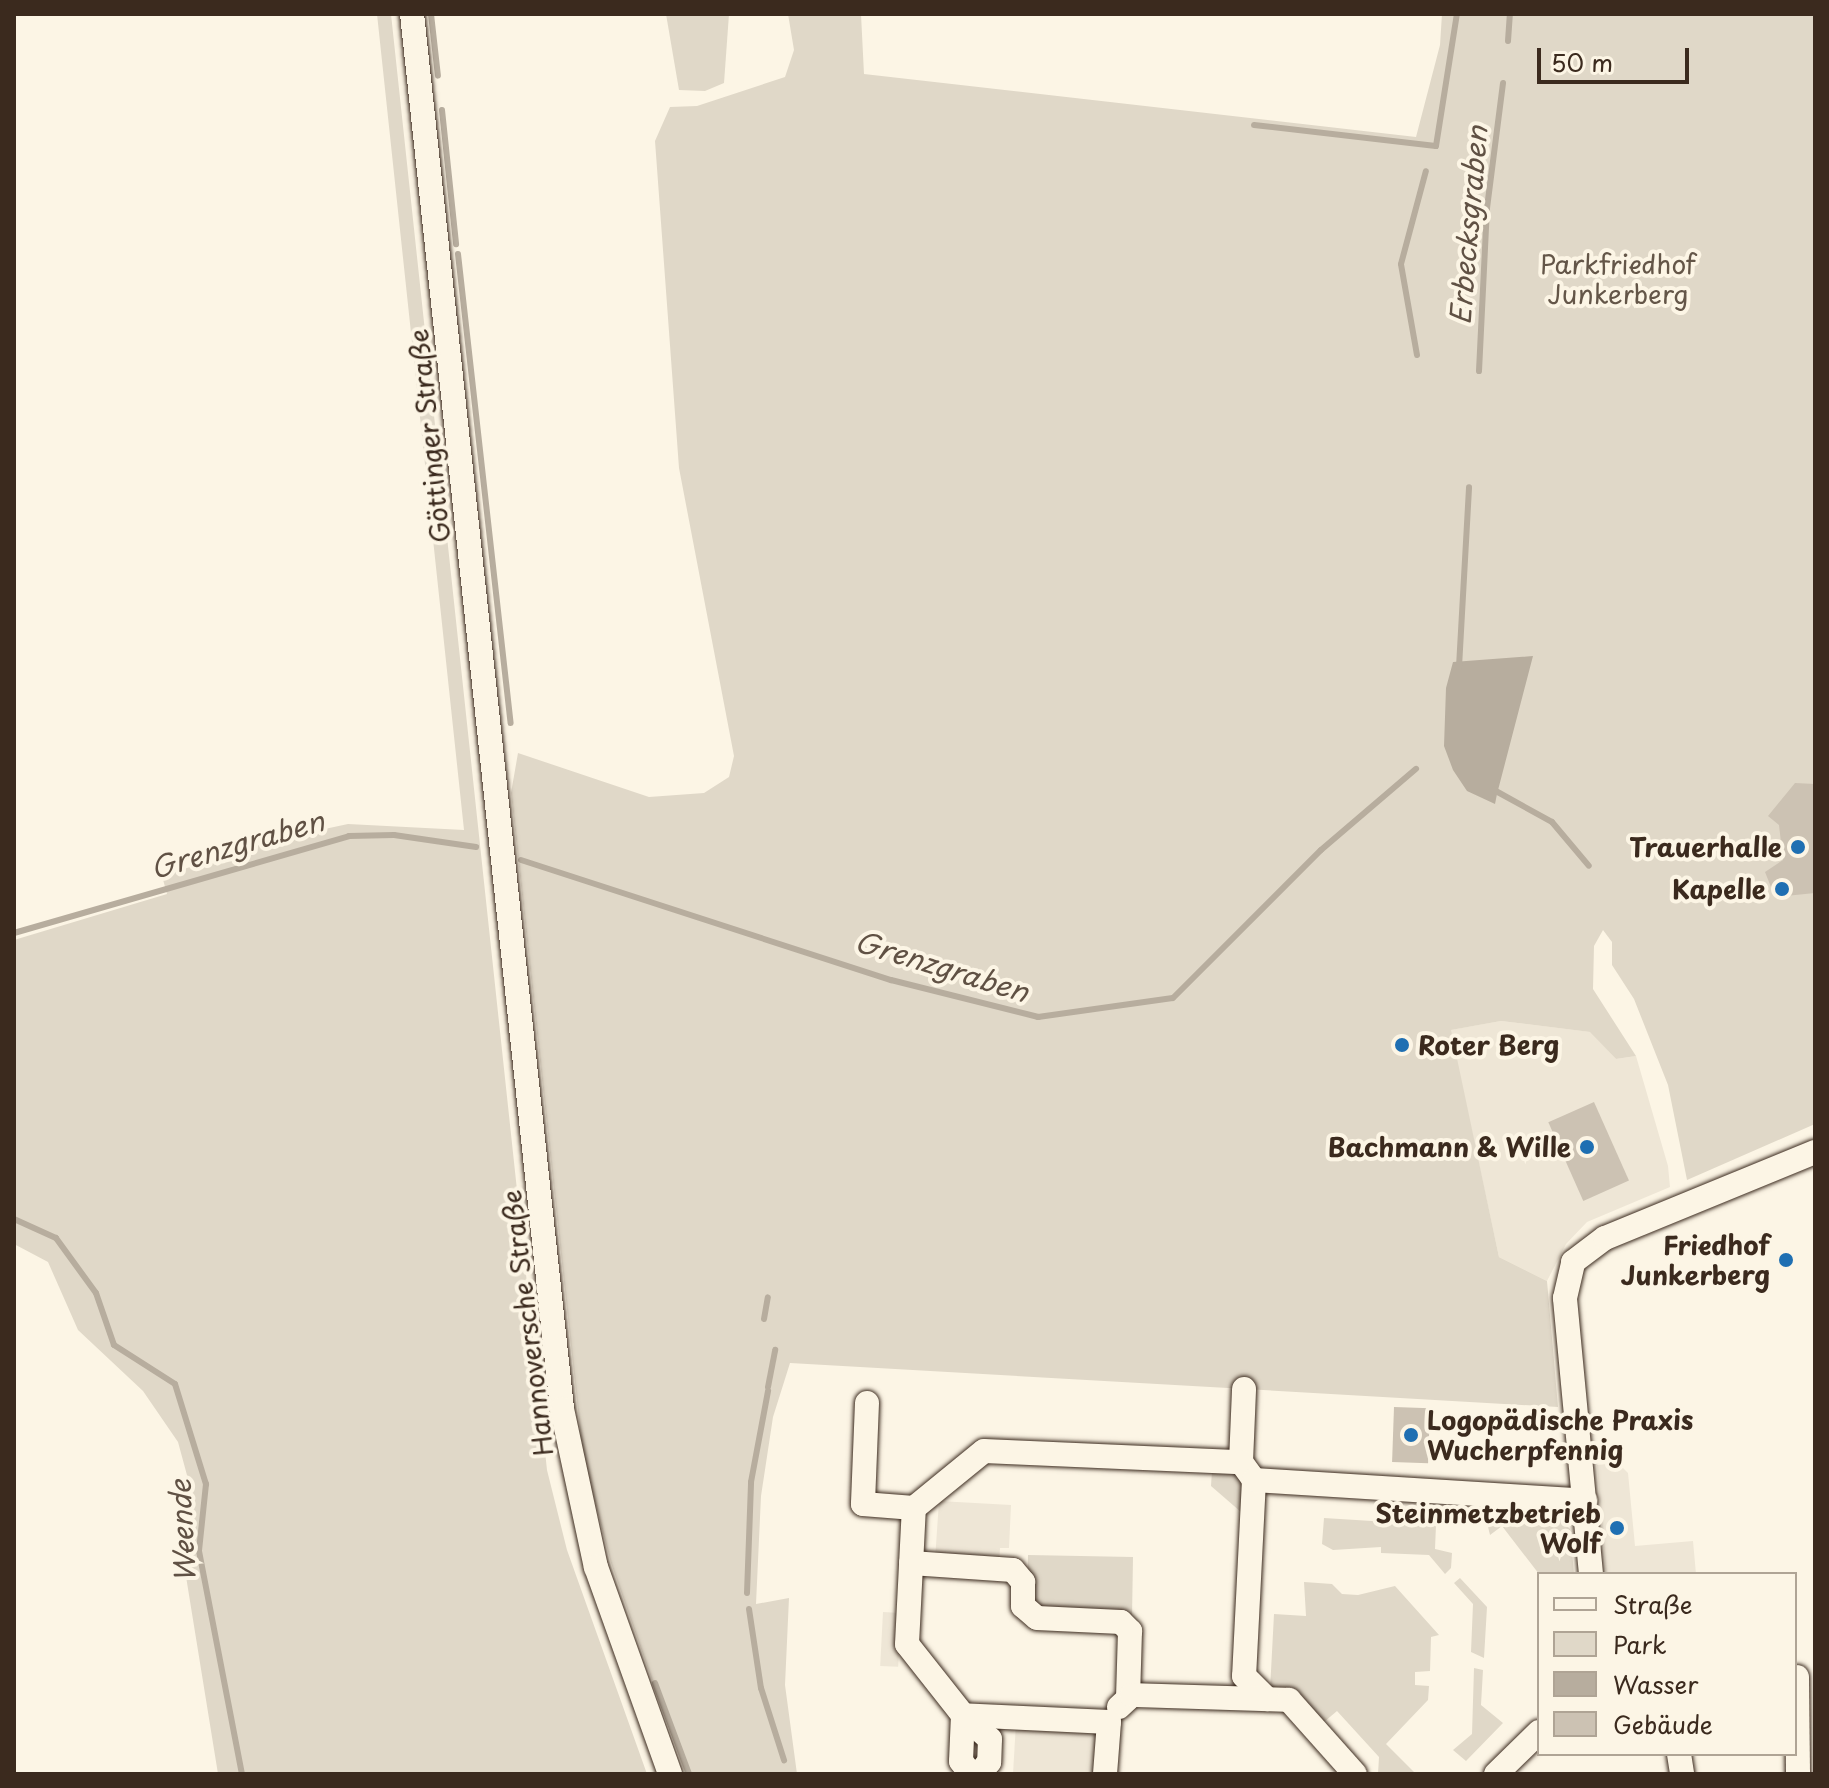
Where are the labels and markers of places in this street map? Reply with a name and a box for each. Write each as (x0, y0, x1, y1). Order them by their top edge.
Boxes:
place label: Trauerhalle (1629, 831, 1782, 863)
marker: Trauerhalle (1789, 838, 1807, 856)
place label: Kapelle (1672, 873, 1766, 905)
marker: Kapelle (1773, 880, 1791, 898)
place label: Roter Berg (1418, 1029, 1560, 1061)
marker: Roter Berg (1393, 1036, 1411, 1054)
place label: Bachmann & Wille (1328, 1131, 1571, 1163)
marker: Bachmann & Wille (1578, 1138, 1596, 1156)
place label: Friedhof Junkerberg (1621, 1229, 1770, 1290)
marker: Friedhof Junkerberg (1777, 1251, 1795, 1269)
place label: Logopädische Praxis Wucherpfennig (1427, 1404, 1694, 1466)
marker: Logopädische Praxis Wucherpfennig (1402, 1426, 1420, 1444)
place label: Steinmetzbetrieb Wolf (1376, 1497, 1601, 1558)
marker: Steinmetzbetrieb Wolf (1608, 1519, 1626, 1537)

